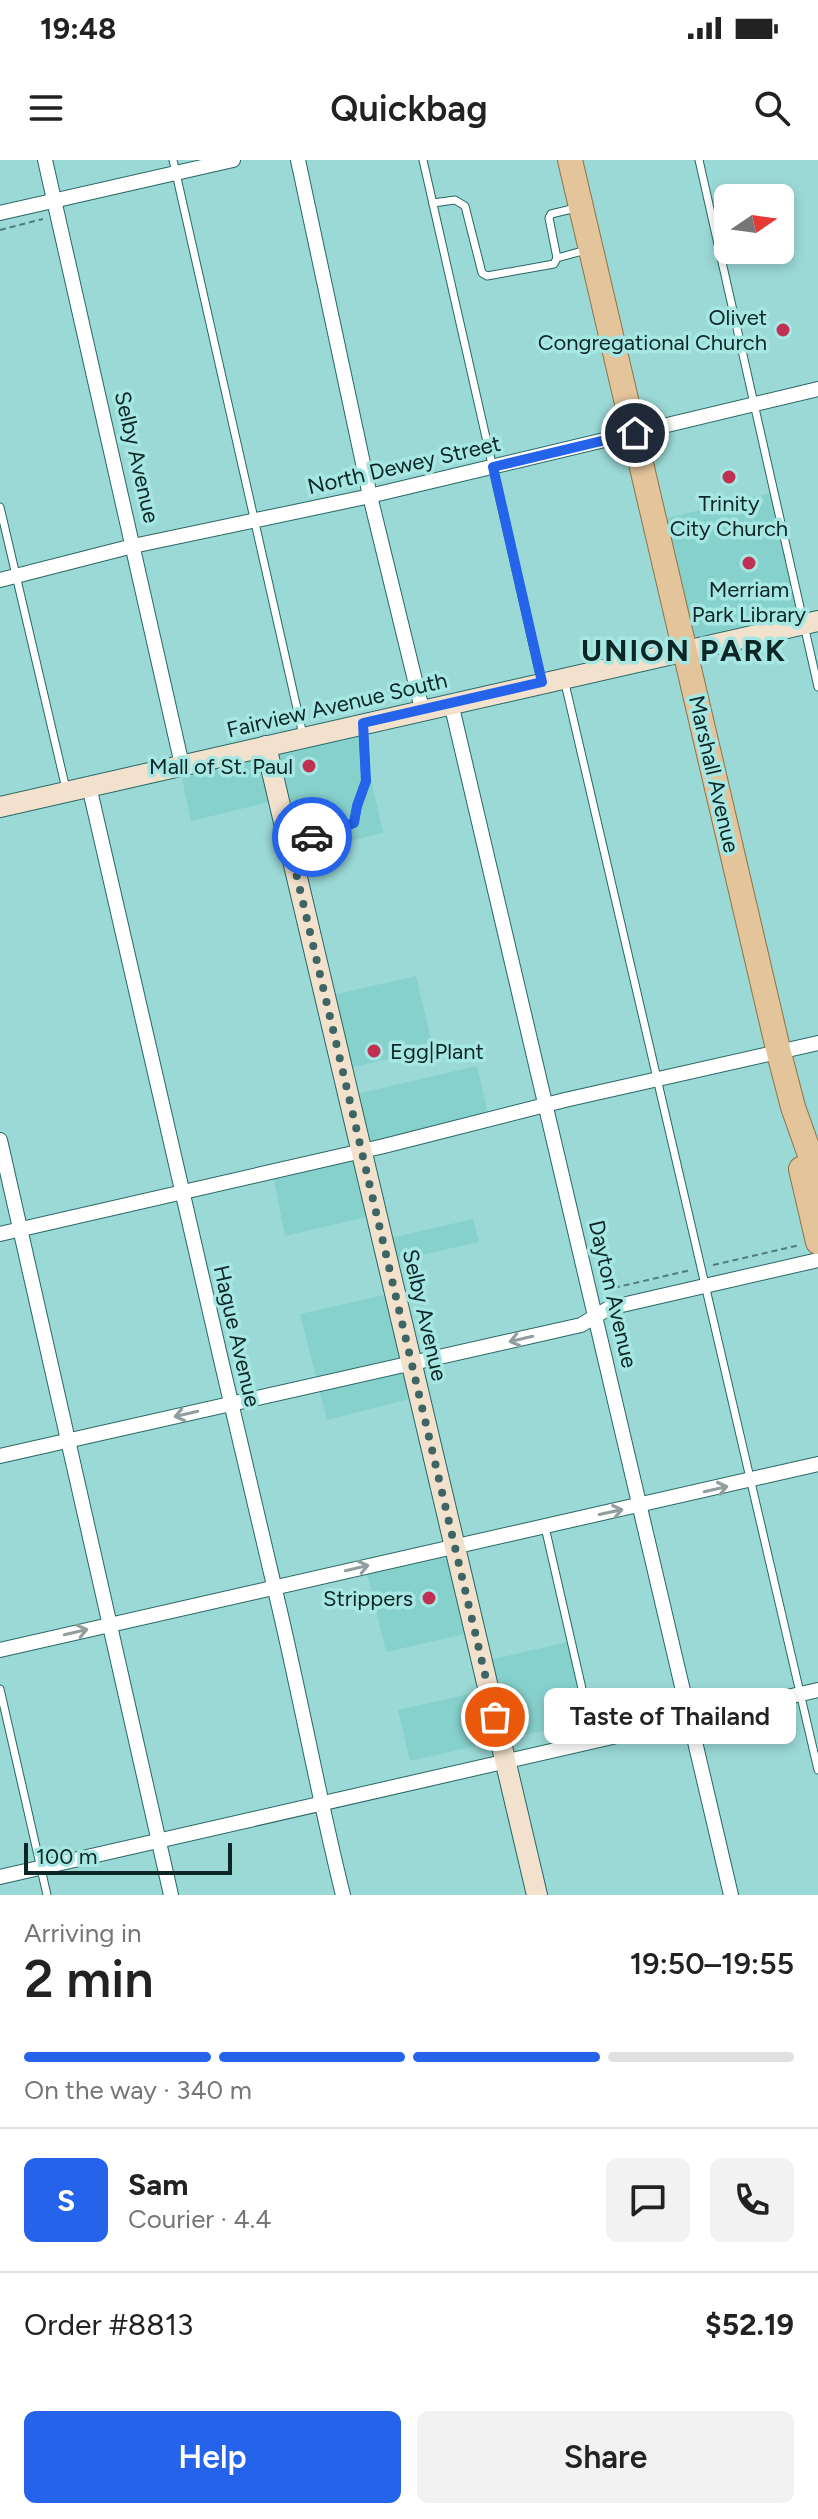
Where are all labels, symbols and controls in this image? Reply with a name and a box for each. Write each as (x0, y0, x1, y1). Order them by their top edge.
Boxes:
text: 19:48 (40, 10, 116, 47)
icon: menu (24, 86, 68, 130)
icon: search (750, 86, 794, 130)
text: Quickbag (330, 87, 488, 130)
north arrow (714, 184, 794, 264)
map controls (714, 184, 794, 264)
place label: Olivet Congregational Church (538, 304, 767, 356)
marker: Olivet Congregational Church (774, 321, 792, 339)
street label: Selby Avenue (109, 388, 165, 526)
pin (601, 399, 669, 467)
icon: home (613, 411, 657, 455)
street label: North Dewey Street (305, 430, 503, 500)
marker: Trinity City Church (720, 468, 738, 486)
place label: Trinity City Church (670, 490, 788, 542)
marker: Merriam Park Library (740, 554, 758, 572)
place label: Merriam Park Library (692, 576, 807, 628)
district label: UNION PARK (581, 632, 787, 669)
street label: Fairview Avenue South (224, 666, 450, 744)
street label: Marshall Avenue (683, 693, 745, 855)
place label: Mall of St. Paul (149, 753, 293, 780)
marker: Mall of St. Paul (300, 757, 318, 775)
courier (272, 797, 352, 877)
icon: car (290, 815, 334, 859)
place label: Egg|Plant (390, 1038, 484, 1065)
marker: Egg|Plant (365, 1042, 383, 1060)
street label: Dayton Avenue (583, 1217, 643, 1371)
street label: Selby Avenue (397, 1246, 453, 1384)
street label: Hague Avenue (208, 1262, 266, 1410)
one-way arrow (509, 1332, 535, 1347)
one-way arrow (173, 1407, 199, 1422)
one-way arrow (702, 1481, 728, 1496)
one-way arrow (597, 1504, 623, 1519)
one-way arrow (343, 1560, 369, 1575)
place label: Strippers (323, 1585, 413, 1612)
marker: Strippers (420, 1589, 438, 1607)
one-way arrow (63, 1624, 88, 1639)
pin (461, 1683, 529, 1751)
callout: Taste of Thailand (543, 1689, 795, 1745)
icon: bag (473, 1695, 517, 1739)
text: Taste of Thailand (570, 1700, 770, 1732)
scale bar (24, 1839, 232, 1875)
text: 100 m (36, 1843, 97, 1870)
text: Arriving in (24, 1917, 142, 1949)
text: 19:50–19:55 (630, 1945, 794, 1982)
text: 2 min (24, 1948, 153, 2010)
text: On the way · 340 m (24, 2074, 252, 2106)
button: chat (606, 2158, 690, 2242)
button: phone (710, 2158, 794, 2242)
text: Sam (128, 2166, 188, 2203)
text: S (57, 2182, 75, 2219)
text: Courier · 4.4 (128, 2203, 271, 2235)
text: Order #8813 (24, 2306, 193, 2343)
text: $52.19 (705, 2306, 794, 2343)
button: Help (24, 2411, 401, 2503)
button: Share (417, 2411, 794, 2503)

